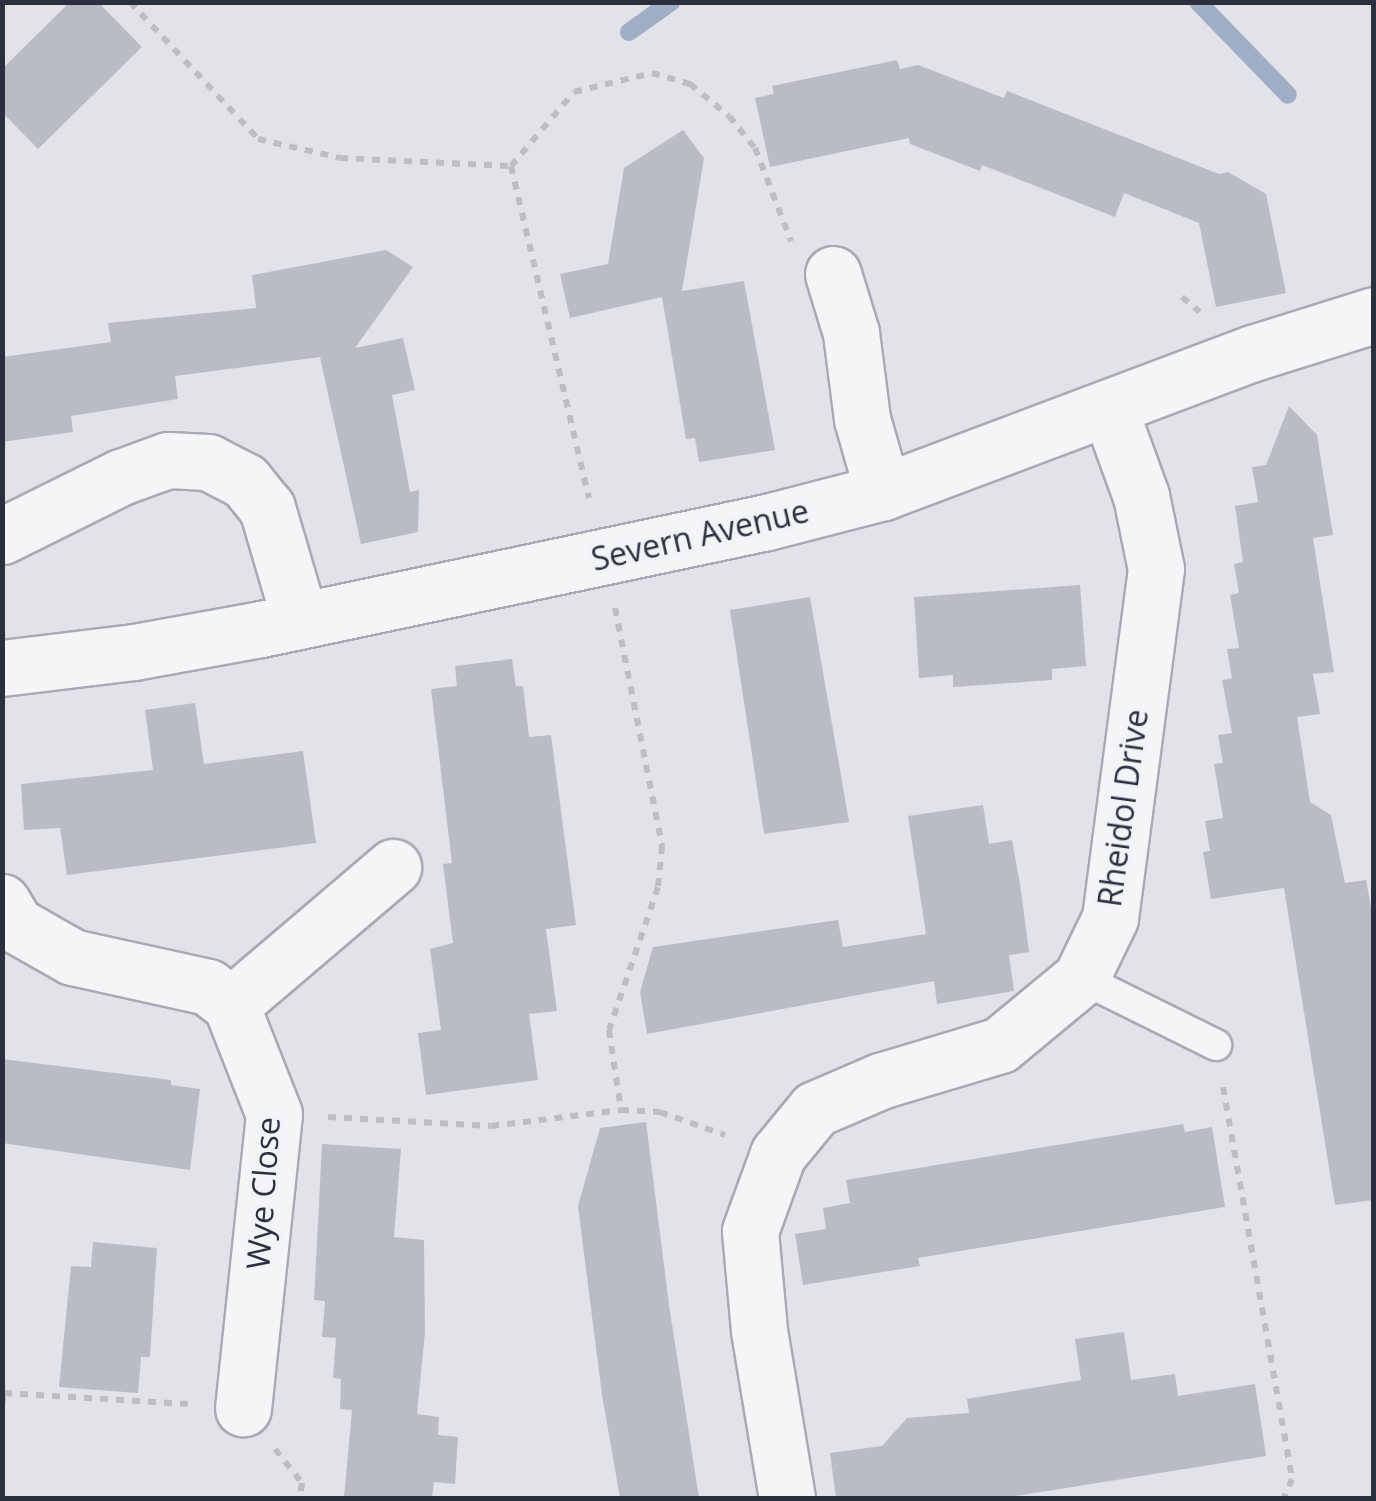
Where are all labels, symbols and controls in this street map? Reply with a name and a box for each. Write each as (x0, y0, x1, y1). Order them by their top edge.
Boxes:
street label: Severn Avenue (588, 491, 812, 579)
street label: Rheidol Drive (1090, 707, 1156, 909)
street label: Wye Close (239, 1116, 287, 1270)

